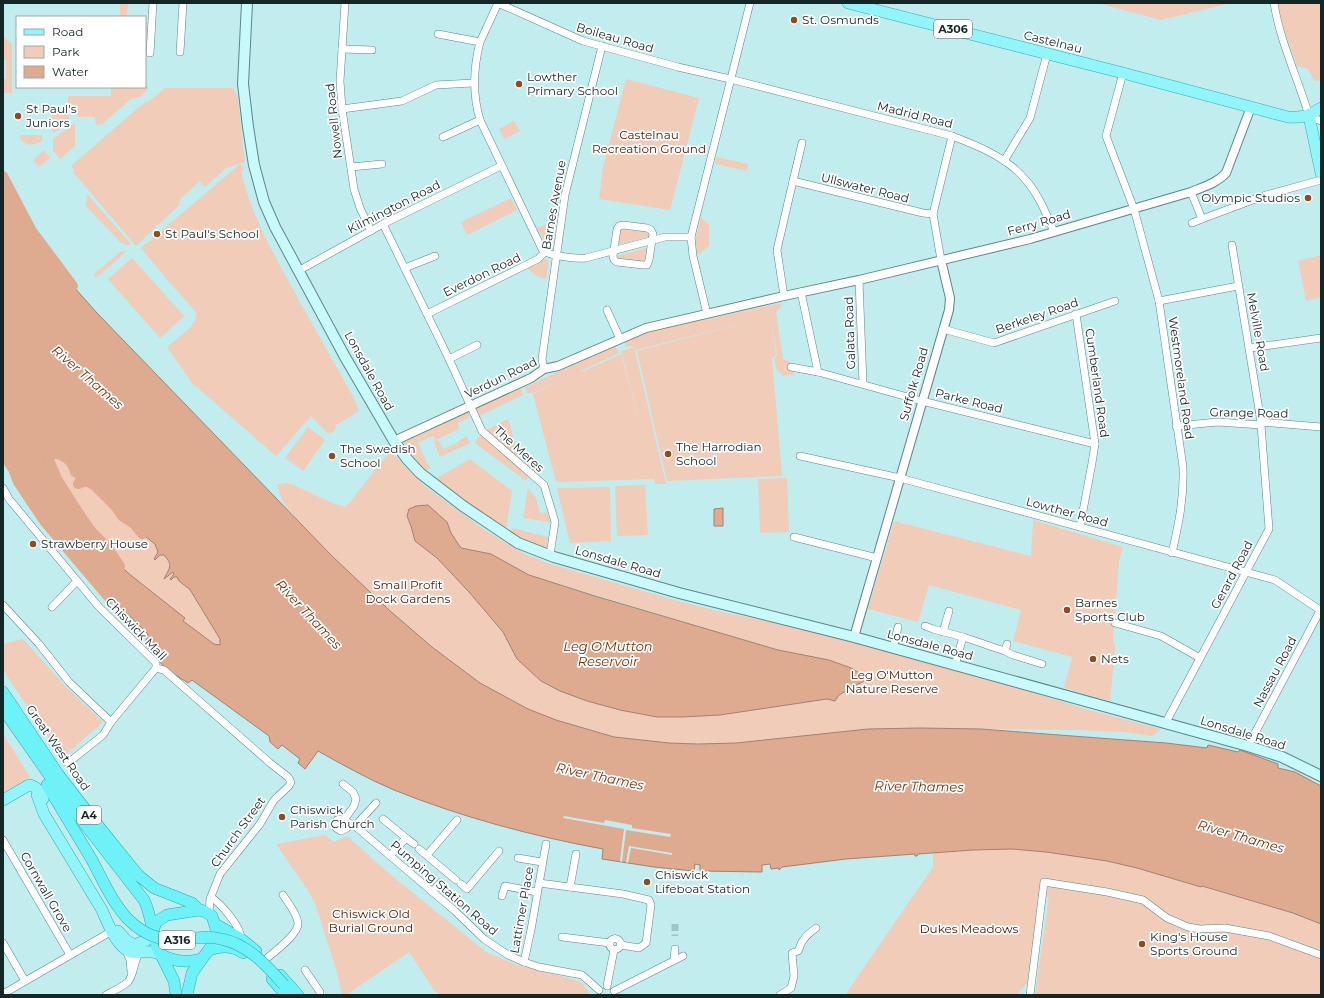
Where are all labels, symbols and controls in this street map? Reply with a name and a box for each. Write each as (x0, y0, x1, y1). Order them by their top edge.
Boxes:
place label: St. Osmunds (802, 12, 879, 27)
marker: St. Osmunds (789, 15, 799, 25)
legend (16, 16, 146, 88)
street label: Boileau Road (575, 19, 656, 56)
road number: A306 (934, 20, 972, 38)
text: Road (52, 24, 83, 39)
street label: Castelnau (1022, 27, 1084, 56)
text: Park (52, 44, 80, 59)
text: Water (52, 64, 89, 79)
place label: Lowther Primary School (527, 69, 618, 98)
marker: Lowther Primary School (514, 79, 524, 89)
street label: Nowell Road (322, 83, 345, 159)
street label: Madrid Road (876, 98, 954, 131)
place label: St Paul's Juniors (25, 101, 77, 130)
marker: St Paul's Juniors (13, 111, 23, 121)
park label: Castelnau Recreation Ground (592, 127, 706, 156)
street label: Barnes Avenue (538, 159, 569, 251)
street label: Ullswater Road (819, 169, 911, 206)
street label: Kilmington Road (345, 177, 443, 236)
place label: Olympic Studios (1201, 190, 1300, 205)
marker: Olympic Studios (1303, 193, 1313, 203)
street label: Ferry Road (1006, 206, 1072, 239)
place label: St Paul's School (165, 226, 259, 241)
marker: St Paul's School (152, 229, 162, 239)
street label: Everdon Road (441, 249, 523, 300)
street label: Melville Road (1244, 291, 1273, 373)
street label: Berkeley Road (993, 294, 1080, 337)
street label: Galata Road (841, 296, 858, 370)
street label: Westmoreland Road (1165, 316, 1198, 440)
street label: Cumberland Road (1082, 327, 1113, 439)
street label: Lonsdale Road (341, 328, 397, 413)
water label: River Thames (49, 342, 127, 413)
street label: Suffolk Road (896, 345, 931, 422)
street label: Verdun Road (462, 354, 539, 401)
street label: Parke Road (934, 385, 1004, 416)
street label: Grange Road (1209, 404, 1289, 421)
street label: The Meres (491, 422, 547, 475)
place label: The Harrodian School (676, 439, 762, 468)
place label: The Swedish School (340, 441, 416, 470)
marker: The Harrodian School (663, 449, 673, 459)
marker: The Swedish School (327, 451, 337, 461)
street label: Lowther Road (1024, 493, 1110, 530)
place label: Strawberry House (41, 536, 148, 551)
street label: Gerard Road (1207, 538, 1256, 612)
marker: Strawberry House (28, 539, 38, 549)
street label: Lonsdale Road (573, 542, 663, 581)
water label: River Thames (273, 576, 346, 653)
park label: Small Profit Dock Gardens (366, 577, 451, 606)
street label: Chiswick Mall (103, 594, 170, 663)
place label: Barnes Sports Club (1075, 595, 1145, 624)
marker: Barnes Sports Club (1062, 605, 1072, 615)
street label: Lonsdale Road (885, 626, 975, 663)
street label: Nassau Road (1250, 634, 1300, 710)
water label: Leg O'Mutton Reservoir (563, 638, 653, 669)
place label: Nets (1101, 651, 1129, 666)
marker: Nets (1088, 654, 1098, 664)
park label: Leg O'Mutton Nature Reserve (846, 667, 938, 696)
street label: Great West Road (23, 702, 94, 793)
street label: Lonsdale Road (1199, 712, 1288, 753)
water label: River Thames (555, 759, 646, 793)
water label: River Thames (874, 777, 964, 795)
street label: Church Street (207, 793, 268, 870)
place label: Chiswick Parish Church (290, 802, 375, 831)
road number: A4 (77, 806, 101, 824)
marker: Chiswick Parish Church (277, 812, 287, 822)
water label: River Thames (1196, 816, 1287, 856)
street label: Pumping Station Road (387, 837, 501, 938)
street label: Cornwall Grove (17, 849, 76, 935)
street label: Lattimer Place (507, 865, 537, 954)
place label: Chiswick Lifeboat Station (655, 867, 750, 896)
marker: Chiswick Lifeboat Station (642, 877, 652, 887)
park label: Chiswick Old Burial Ground (329, 906, 413, 935)
park label: Dukes Meadows (920, 921, 1018, 936)
place label: King's House Sports Ground (1150, 929, 1238, 958)
road number: A316 (159, 931, 195, 949)
marker: King's House Sports Ground (1137, 939, 1147, 949)

